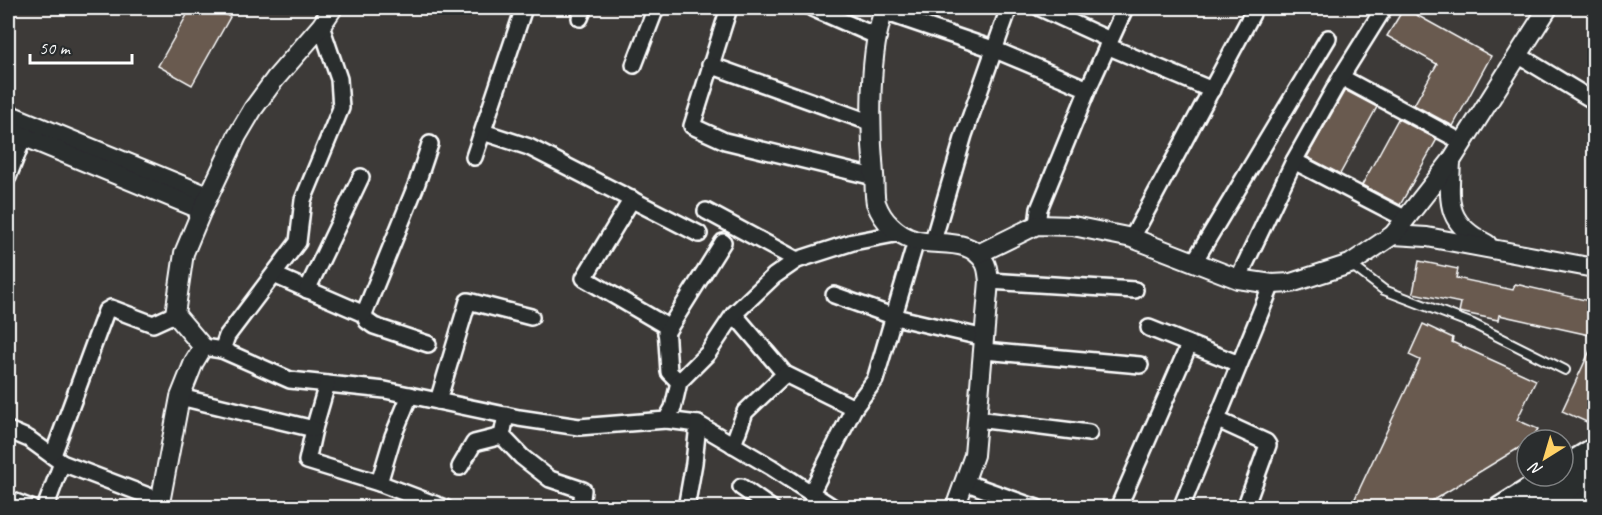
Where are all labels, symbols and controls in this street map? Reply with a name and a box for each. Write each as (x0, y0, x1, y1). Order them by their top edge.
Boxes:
scale bar (30, 27, 132, 65)
text: 50 m (39, 37, 72, 59)
north arrow (1515, 428, 1575, 488)
text: N (1524, 456, 1547, 480)

